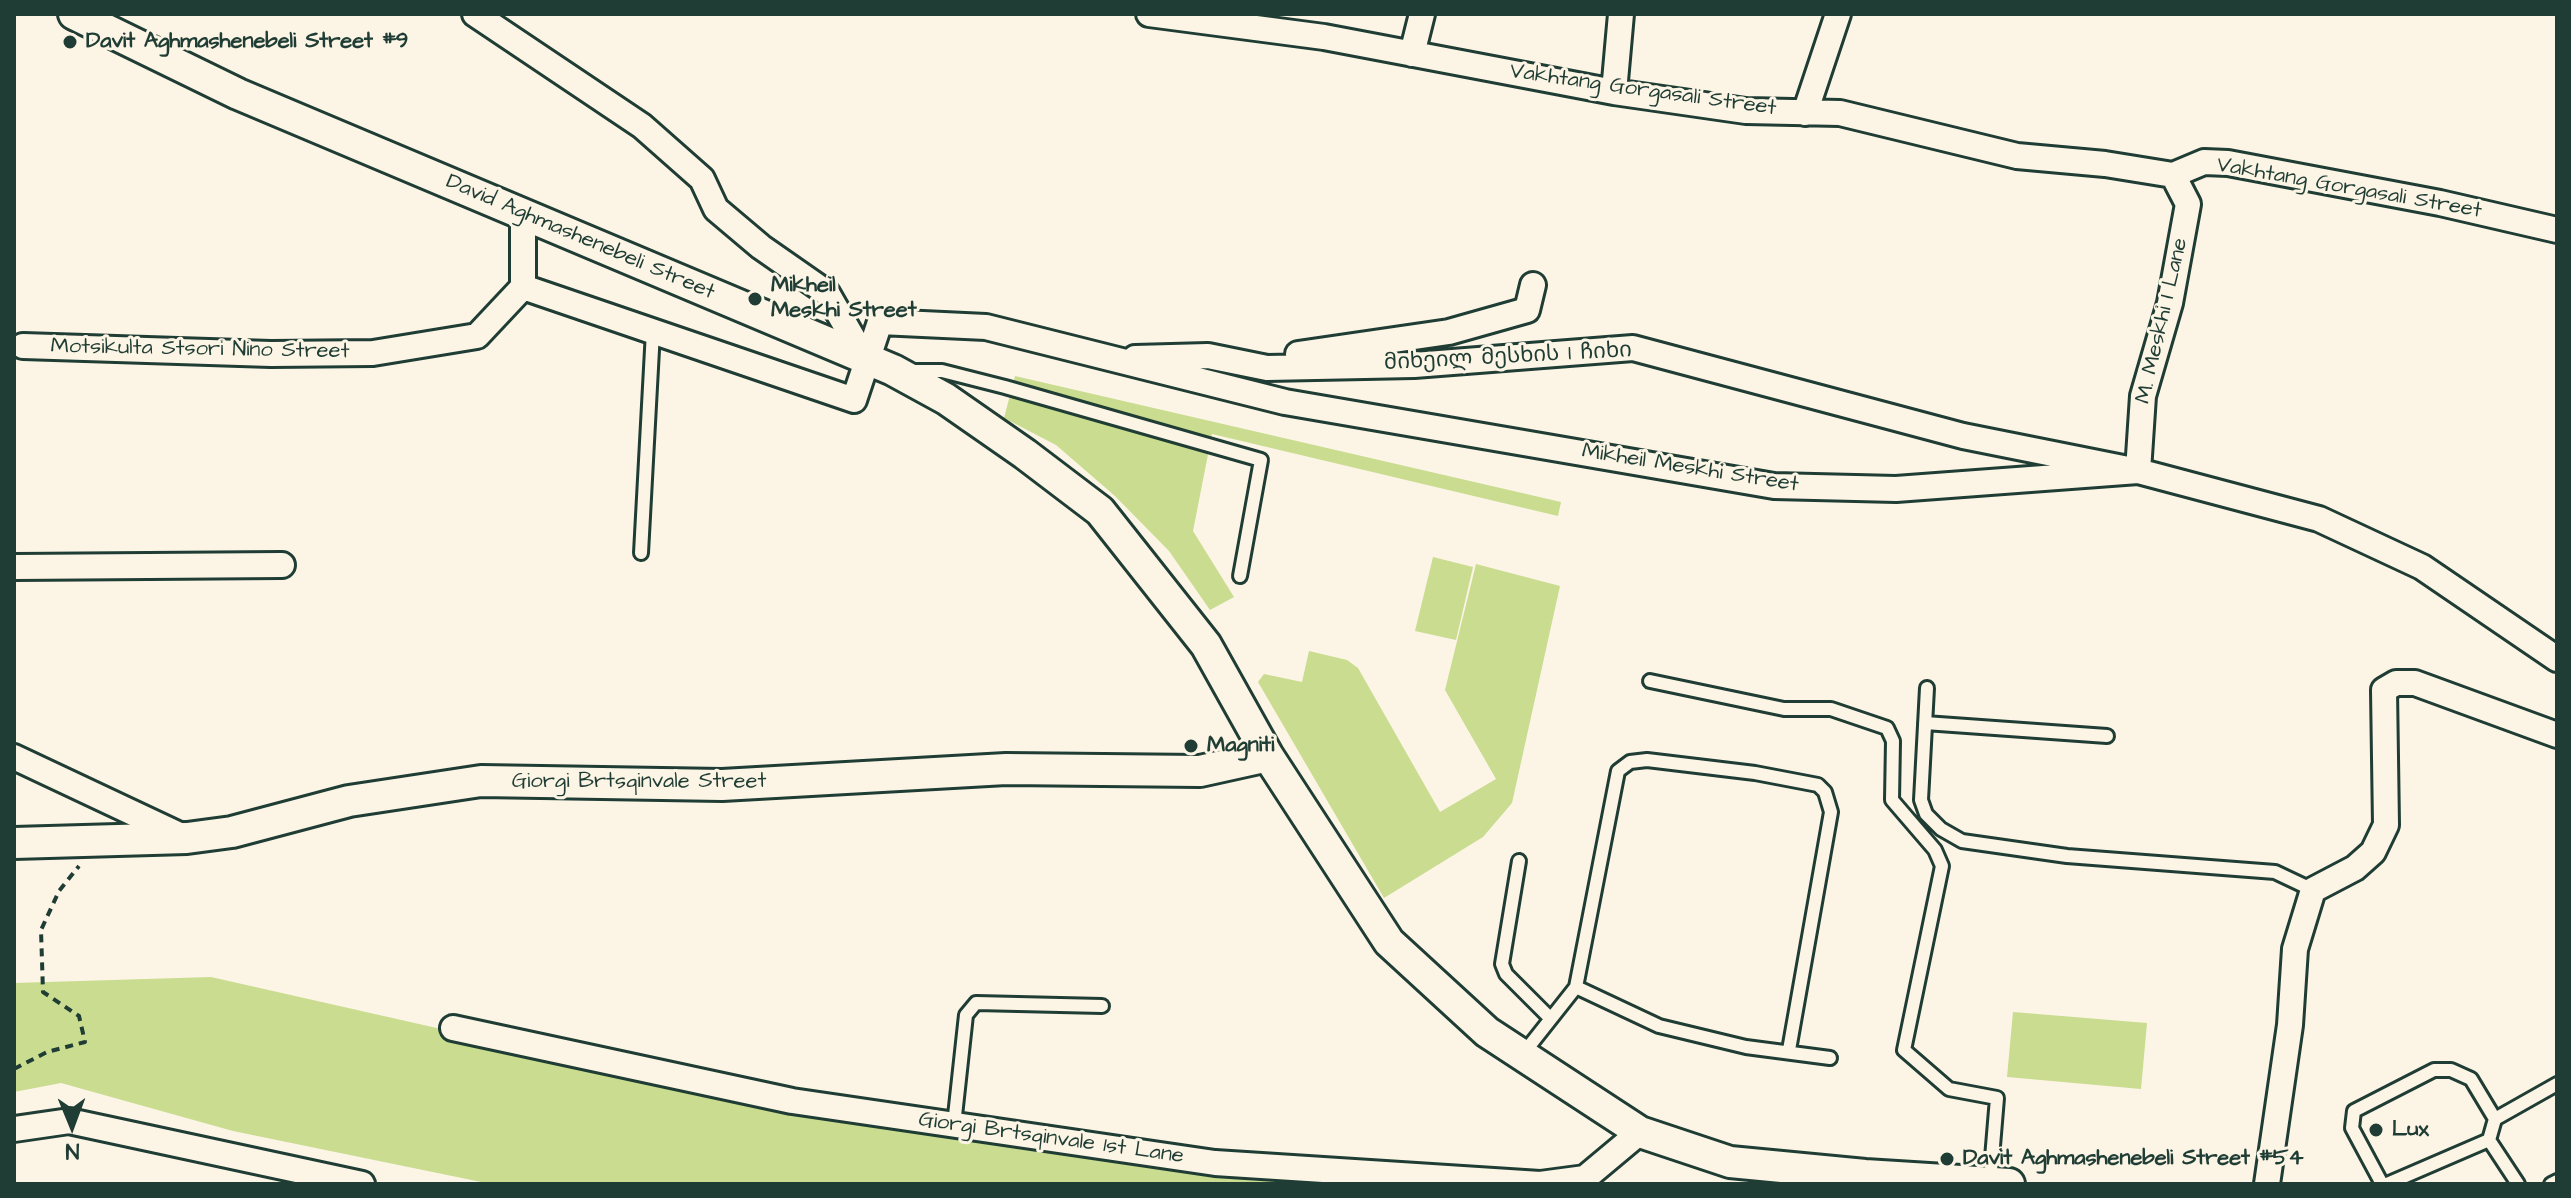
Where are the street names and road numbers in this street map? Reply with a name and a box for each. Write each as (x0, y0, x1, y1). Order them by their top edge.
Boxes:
street label: Vakhtang Gorgasali Street (1508, 59, 1778, 123)
street label: Vakhtang Gorgasali Street (2214, 153, 2484, 225)
street label: David Aghmashenebeli Street (442, 169, 718, 307)
street label: M. Meskhi I Lane (2131, 236, 2195, 406)
street label: Motsikulta Stsori Nino Street (50, 334, 350, 366)
street label: მიხეილ მესხის I ჩიხი (1383, 338, 1633, 378)
street label: Mikheil Meskhi Street (1580, 439, 1800, 499)
street label: Giorgi Brtsqinvale Street (512, 769, 766, 795)
street label: Giorgi Brtsqinvale 1st Lane (917, 1107, 1185, 1171)

